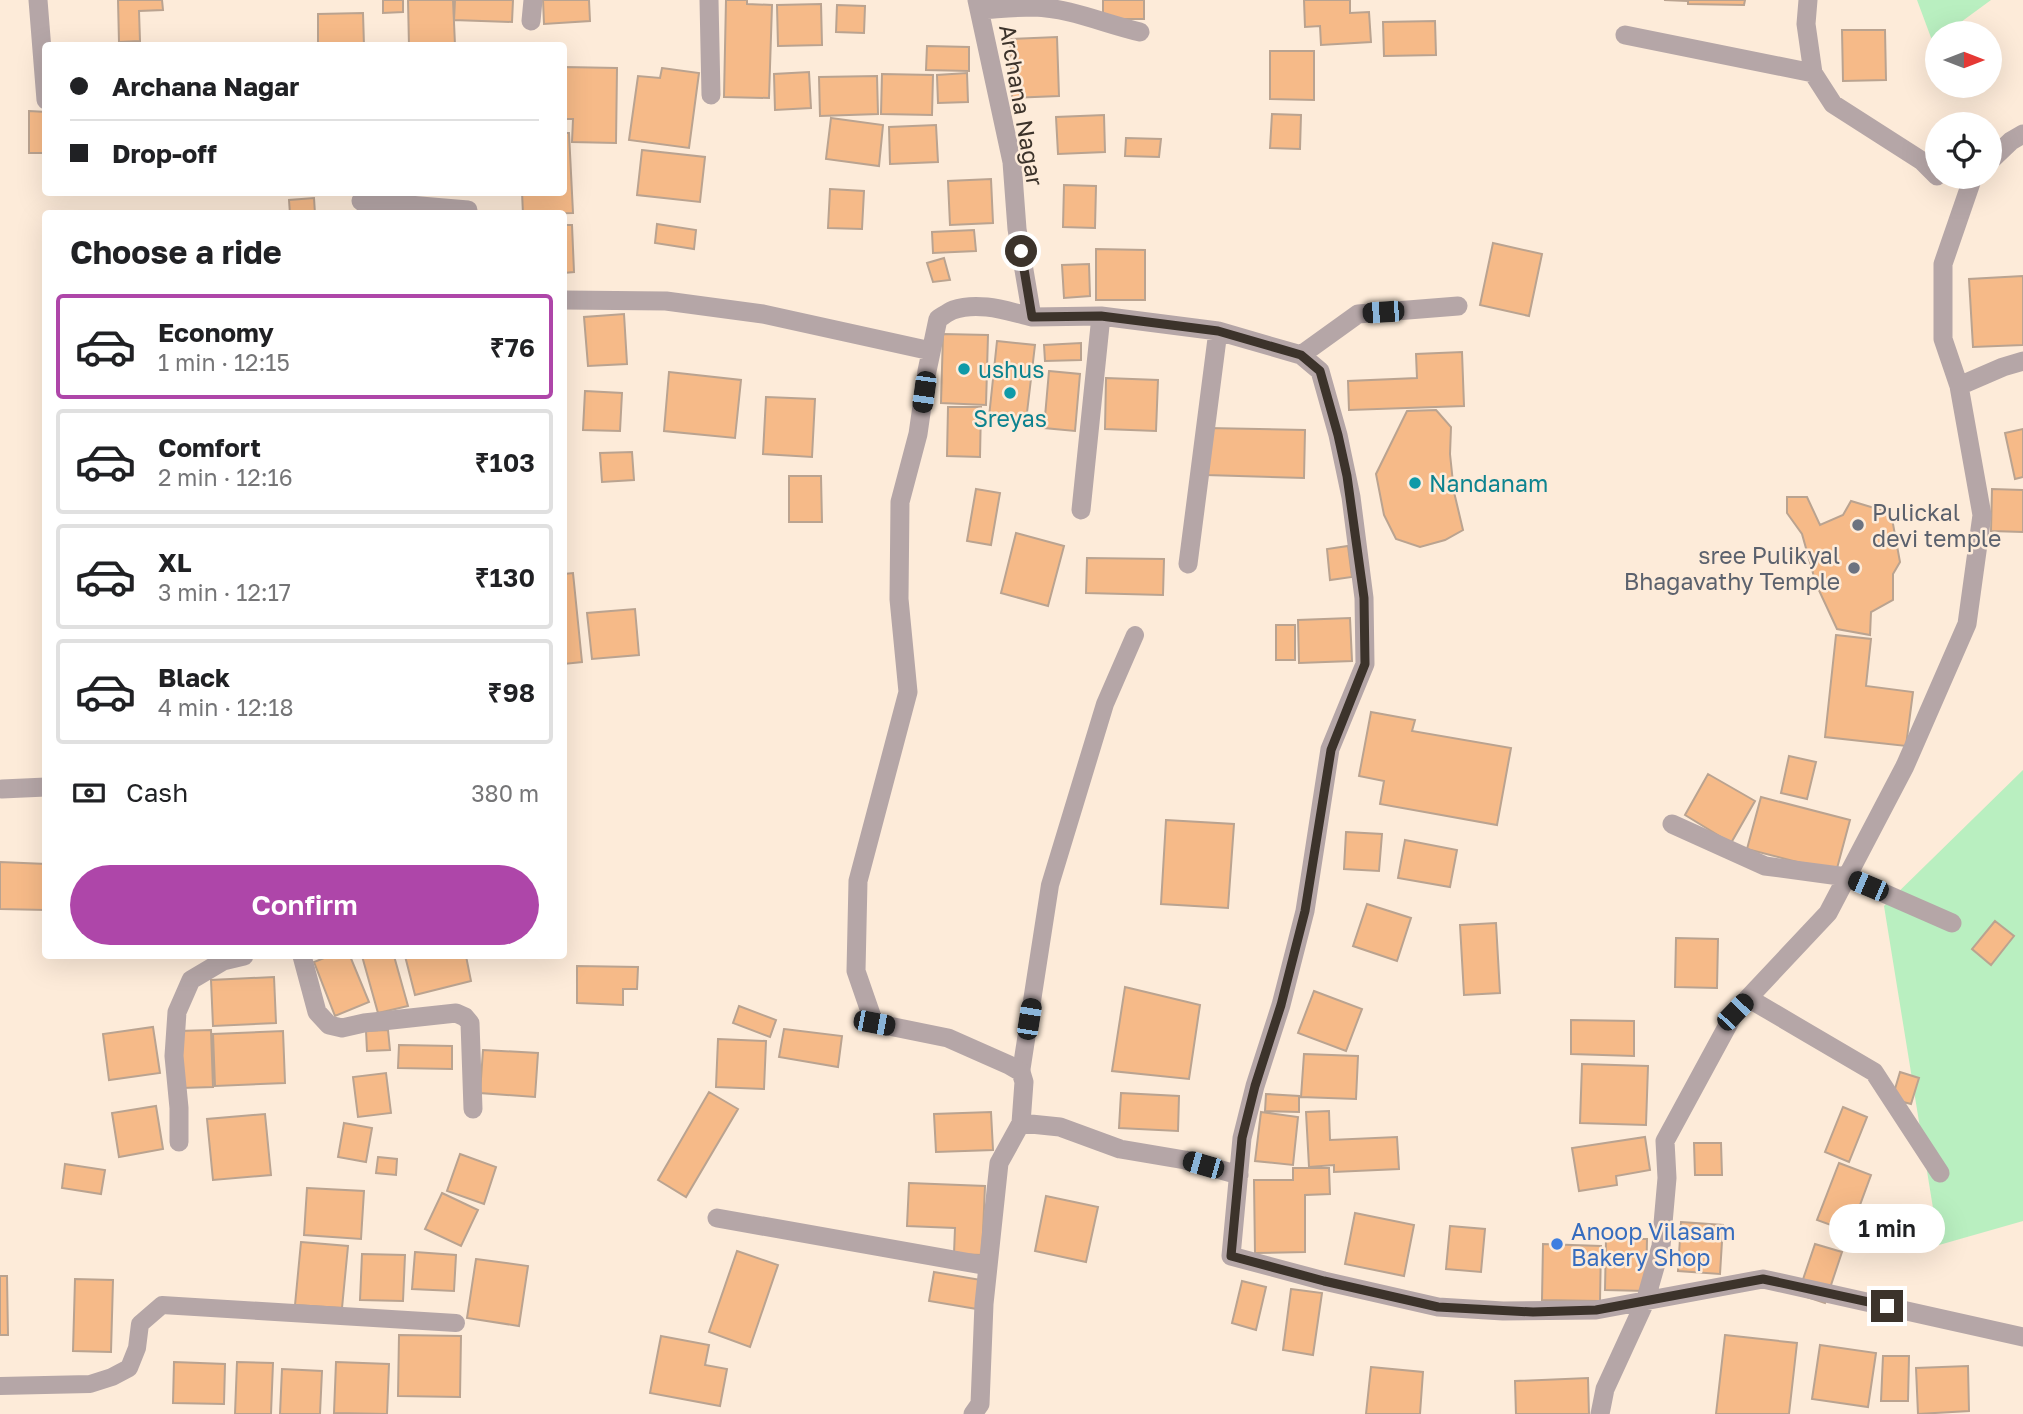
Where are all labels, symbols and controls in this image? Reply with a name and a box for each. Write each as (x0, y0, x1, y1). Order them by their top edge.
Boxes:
north arrow (1925, 21, 2002, 98)
map controls (1925, 21, 2002, 189)
street label: Archana Nagar (994, 22, 1050, 188)
text: Archana Nagar (112, 71, 299, 102)
button: locate (1925, 112, 2002, 189)
text: Drop-off (112, 138, 217, 169)
text: Choose a ride (70, 233, 282, 271)
route start (1005, 235, 1037, 267)
car (1362, 300, 1405, 324)
icon: car (74, 315, 137, 378)
text: Economy (158, 317, 274, 348)
text: ₹76 (490, 332, 535, 363)
text: 1 min · 12:15 (158, 348, 290, 376)
place label: ushus (978, 355, 1044, 383)
marker: ushus (956, 361, 972, 377)
car (911, 370, 938, 414)
marker: Sreyas (1002, 385, 1018, 401)
place label: Sreyas (973, 404, 1047, 432)
icon: car (74, 430, 137, 493)
text: Comfort (158, 432, 261, 463)
text: ₹103 (475, 447, 535, 478)
text: 2 min · 12:16 (158, 463, 293, 491)
place label: Nandanam (1429, 469, 1548, 497)
marker: Nandanam (1407, 475, 1423, 491)
place label: Pulickal devi temple (1872, 498, 2001, 552)
marker: Pulickal devi temple (1850, 517, 1866, 533)
place label: sree Pulikyal Bhagavathy Temple (1624, 541, 1840, 595)
icon: car (74, 545, 137, 608)
text: XL (158, 547, 192, 578)
marker: sree Pulikyal Bhagavathy Temple (1846, 560, 1862, 576)
text: ₹130 (475, 562, 535, 593)
text: 3 min · 12:17 (158, 578, 291, 606)
icon: car (74, 660, 137, 723)
text: Black (158, 662, 230, 693)
text: ₹98 (488, 677, 535, 708)
text: 4 min · 12:18 (158, 693, 293, 721)
icon: cash (70, 774, 108, 812)
text: Cash (126, 777, 188, 808)
text: 380 m (471, 779, 539, 807)
button: Confirm (70, 865, 539, 945)
car (1845, 868, 1892, 904)
car (1713, 990, 1758, 1034)
car (1016, 997, 1043, 1041)
car (852, 1009, 897, 1037)
car (1180, 1149, 1227, 1181)
callout: 1 min (1829, 1204, 1945, 1254)
text: 1 min (1858, 1214, 1916, 1242)
place label: Anoop Vilasam Bakery Shop (1571, 1217, 1736, 1271)
marker: Anoop Vilasam Bakery Shop (1549, 1236, 1565, 1252)
route end (1871, 1290, 1903, 1322)

